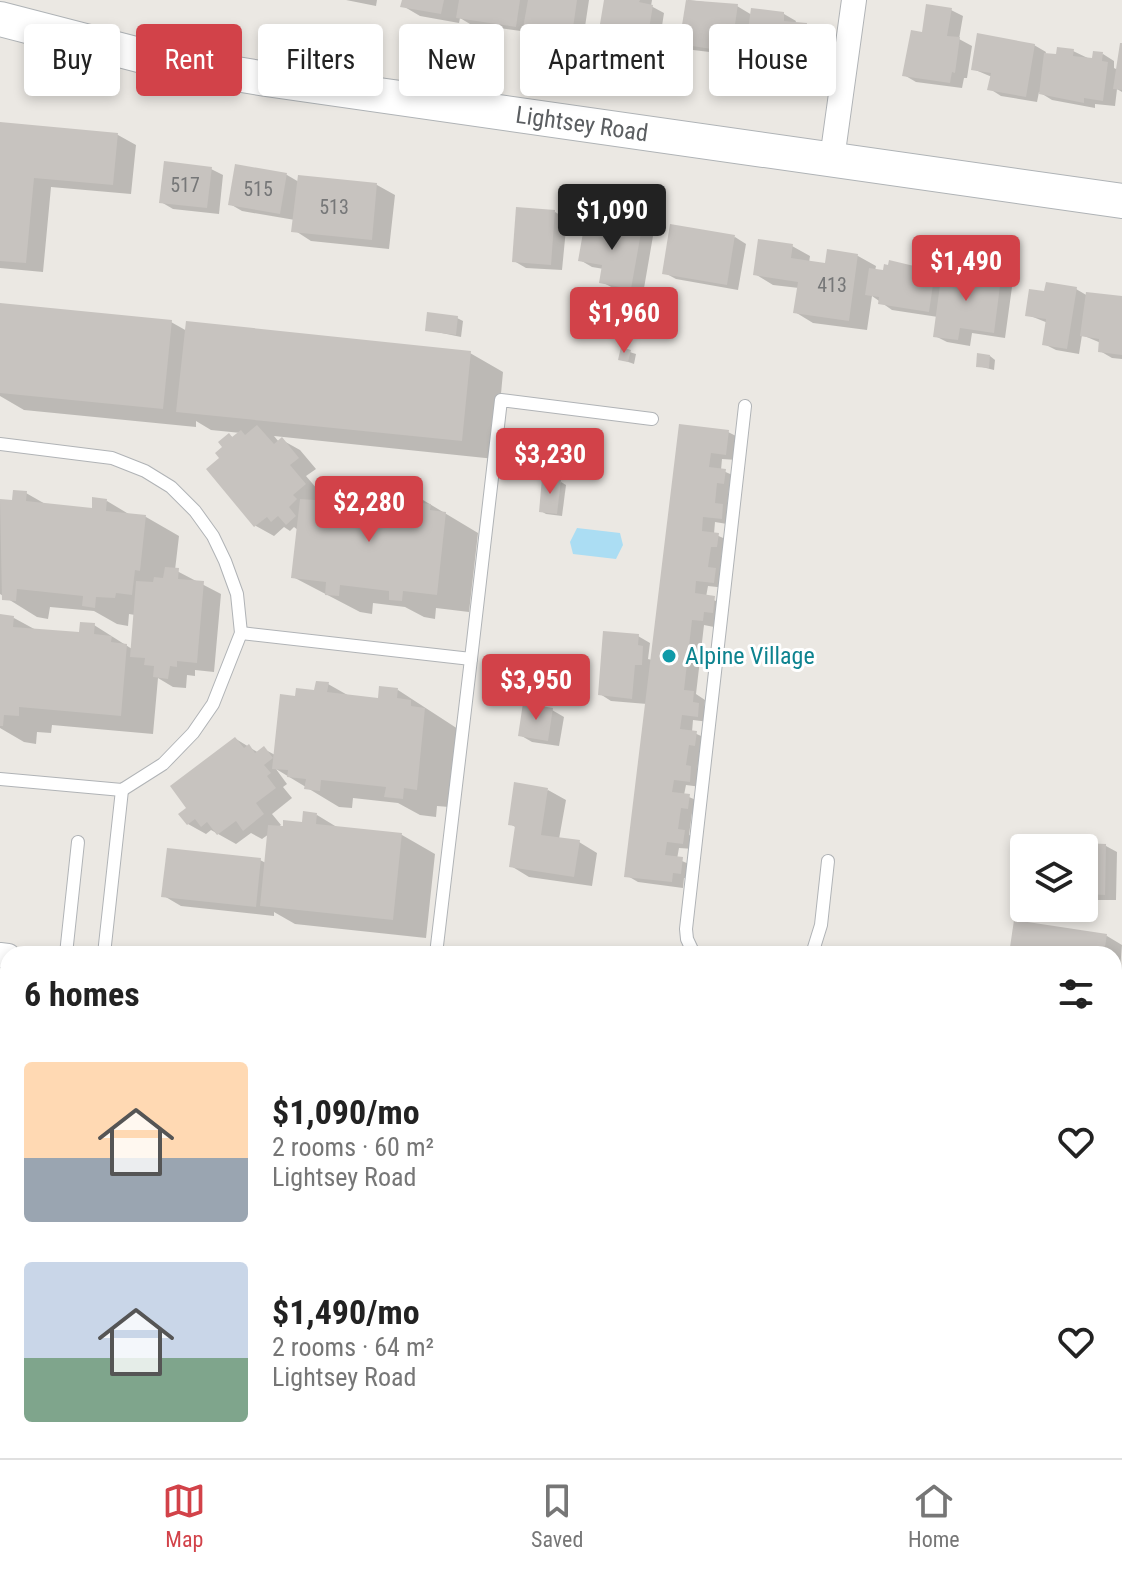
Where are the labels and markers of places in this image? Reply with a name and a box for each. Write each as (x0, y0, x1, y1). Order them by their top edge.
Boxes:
pin: $1,090 (547, 184, 677, 252)
pin: $1,490 (901, 235, 1031, 303)
pin: $1,960 (559, 287, 689, 355)
pin: $3,230 (485, 428, 615, 496)
pin: $2,280 (304, 476, 434, 544)
place label: Alpine Village (685, 642, 815, 670)
marker: Alpine Village (660, 647, 678, 665)
pin: $3,950 (471, 654, 601, 722)

